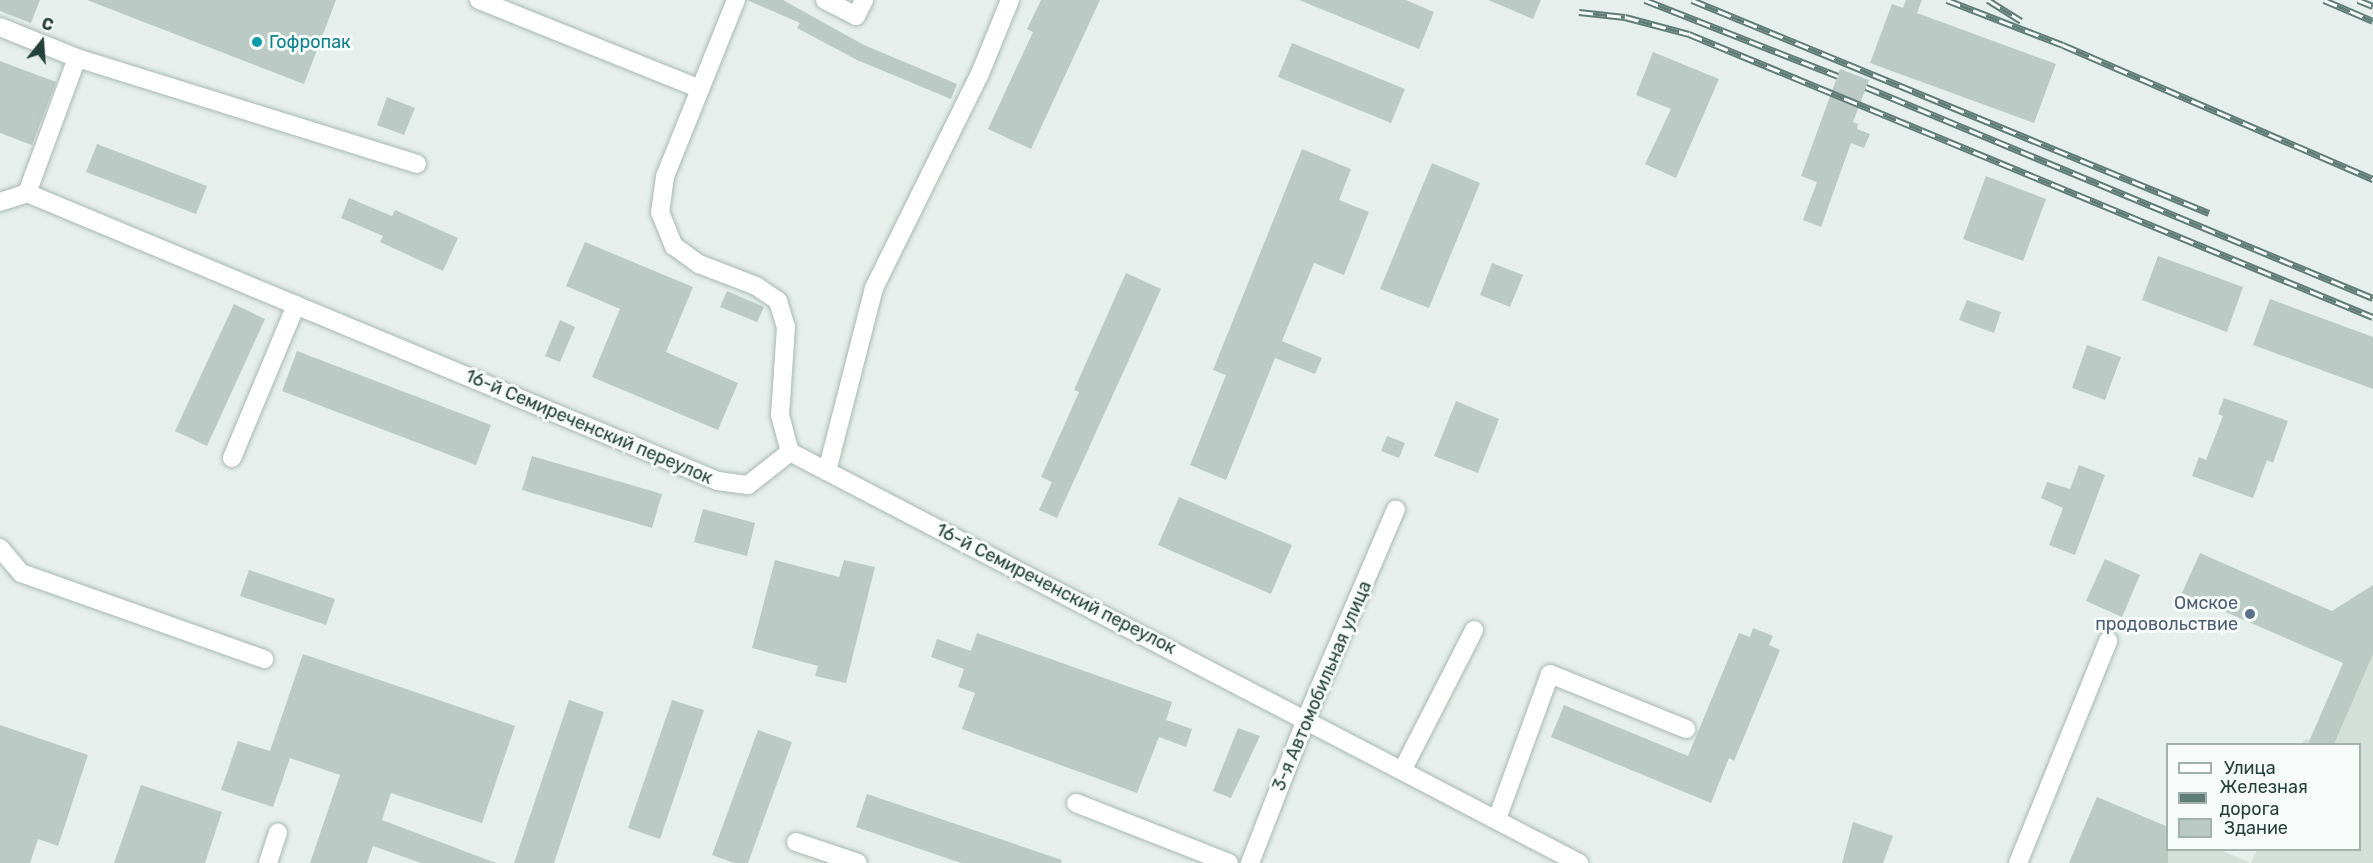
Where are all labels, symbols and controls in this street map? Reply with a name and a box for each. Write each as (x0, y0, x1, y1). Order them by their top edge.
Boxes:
north arrow (12, 12, 72, 72)
text: С (39, 14, 56, 35)
place label: Гофропак (269, 31, 351, 53)
marker: Гофропак (250, 35, 264, 49)
street label: 16-й Семиреченский переулок (462, 365, 716, 489)
street label: 16-й Семиреченский переулок (932, 519, 1180, 659)
street label: 3-я Автомобильная улица (1268, 578, 1376, 794)
place label: Омское продовольствие (2095, 593, 2238, 636)
marker: Омское продовольствие (2243, 607, 2257, 621)
legend (2166, 743, 2361, 851)
text: Улица (2224, 757, 2276, 779)
text: Железная дорога (2219, 776, 2308, 820)
text: Здание (2224, 817, 2288, 839)

